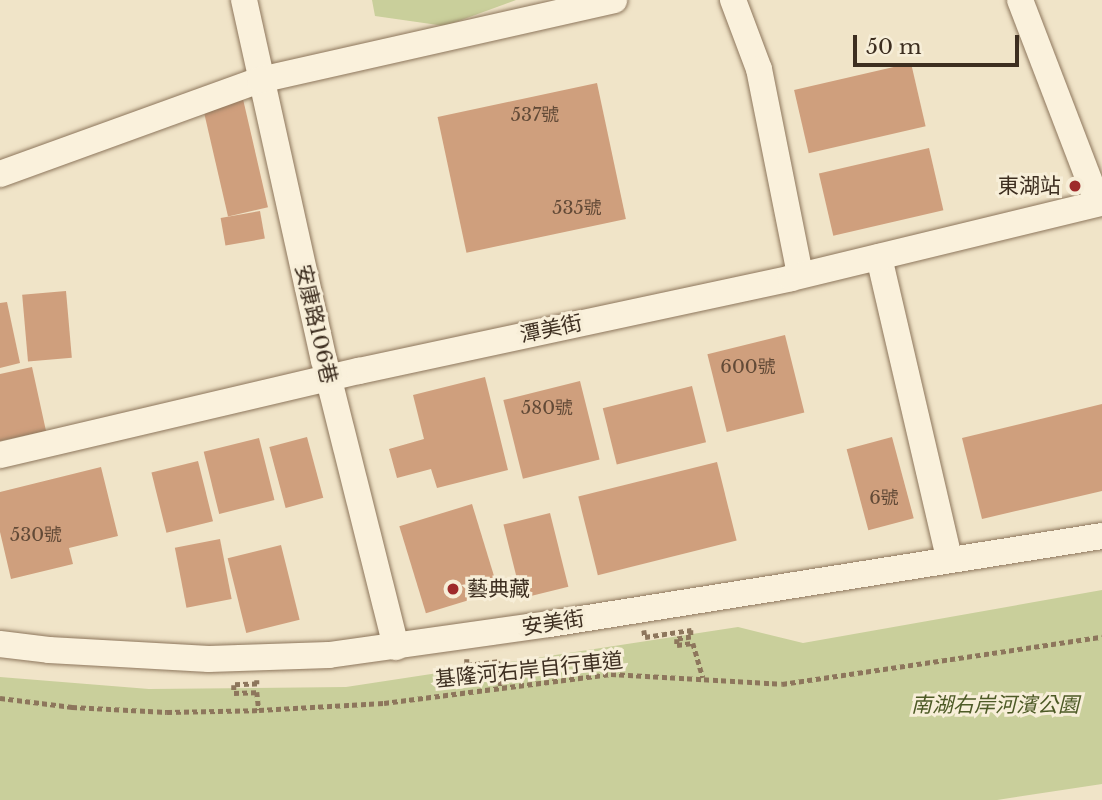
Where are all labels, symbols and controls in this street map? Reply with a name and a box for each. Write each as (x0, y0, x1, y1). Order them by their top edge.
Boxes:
scale bar (857, 21, 1023, 65)
text: 50 m (866, 34, 921, 60)
house number: 537號 (511, 104, 559, 126)
place label: 東湖站 (998, 173, 1061, 199)
marker: 東湖站 (1067, 178, 1083, 194)
house number: 535號 (552, 197, 602, 219)
street label: 安康路106巷 (290, 262, 342, 386)
street label: 潭美街 (518, 310, 584, 348)
house number: 600號 (720, 356, 776, 378)
house number: 580號 (521, 397, 573, 419)
house number: 6號 (869, 487, 899, 509)
house number: 530號 (10, 524, 62, 546)
place label: 藝典藏 (467, 576, 530, 602)
marker: 藝典藏 (445, 581, 461, 597)
street label: 安美街 (520, 606, 586, 640)
street label: 基隆河右岸自行車道 (434, 648, 624, 692)
park label: 南湖右岸河濱公園 (911, 692, 1079, 718)

